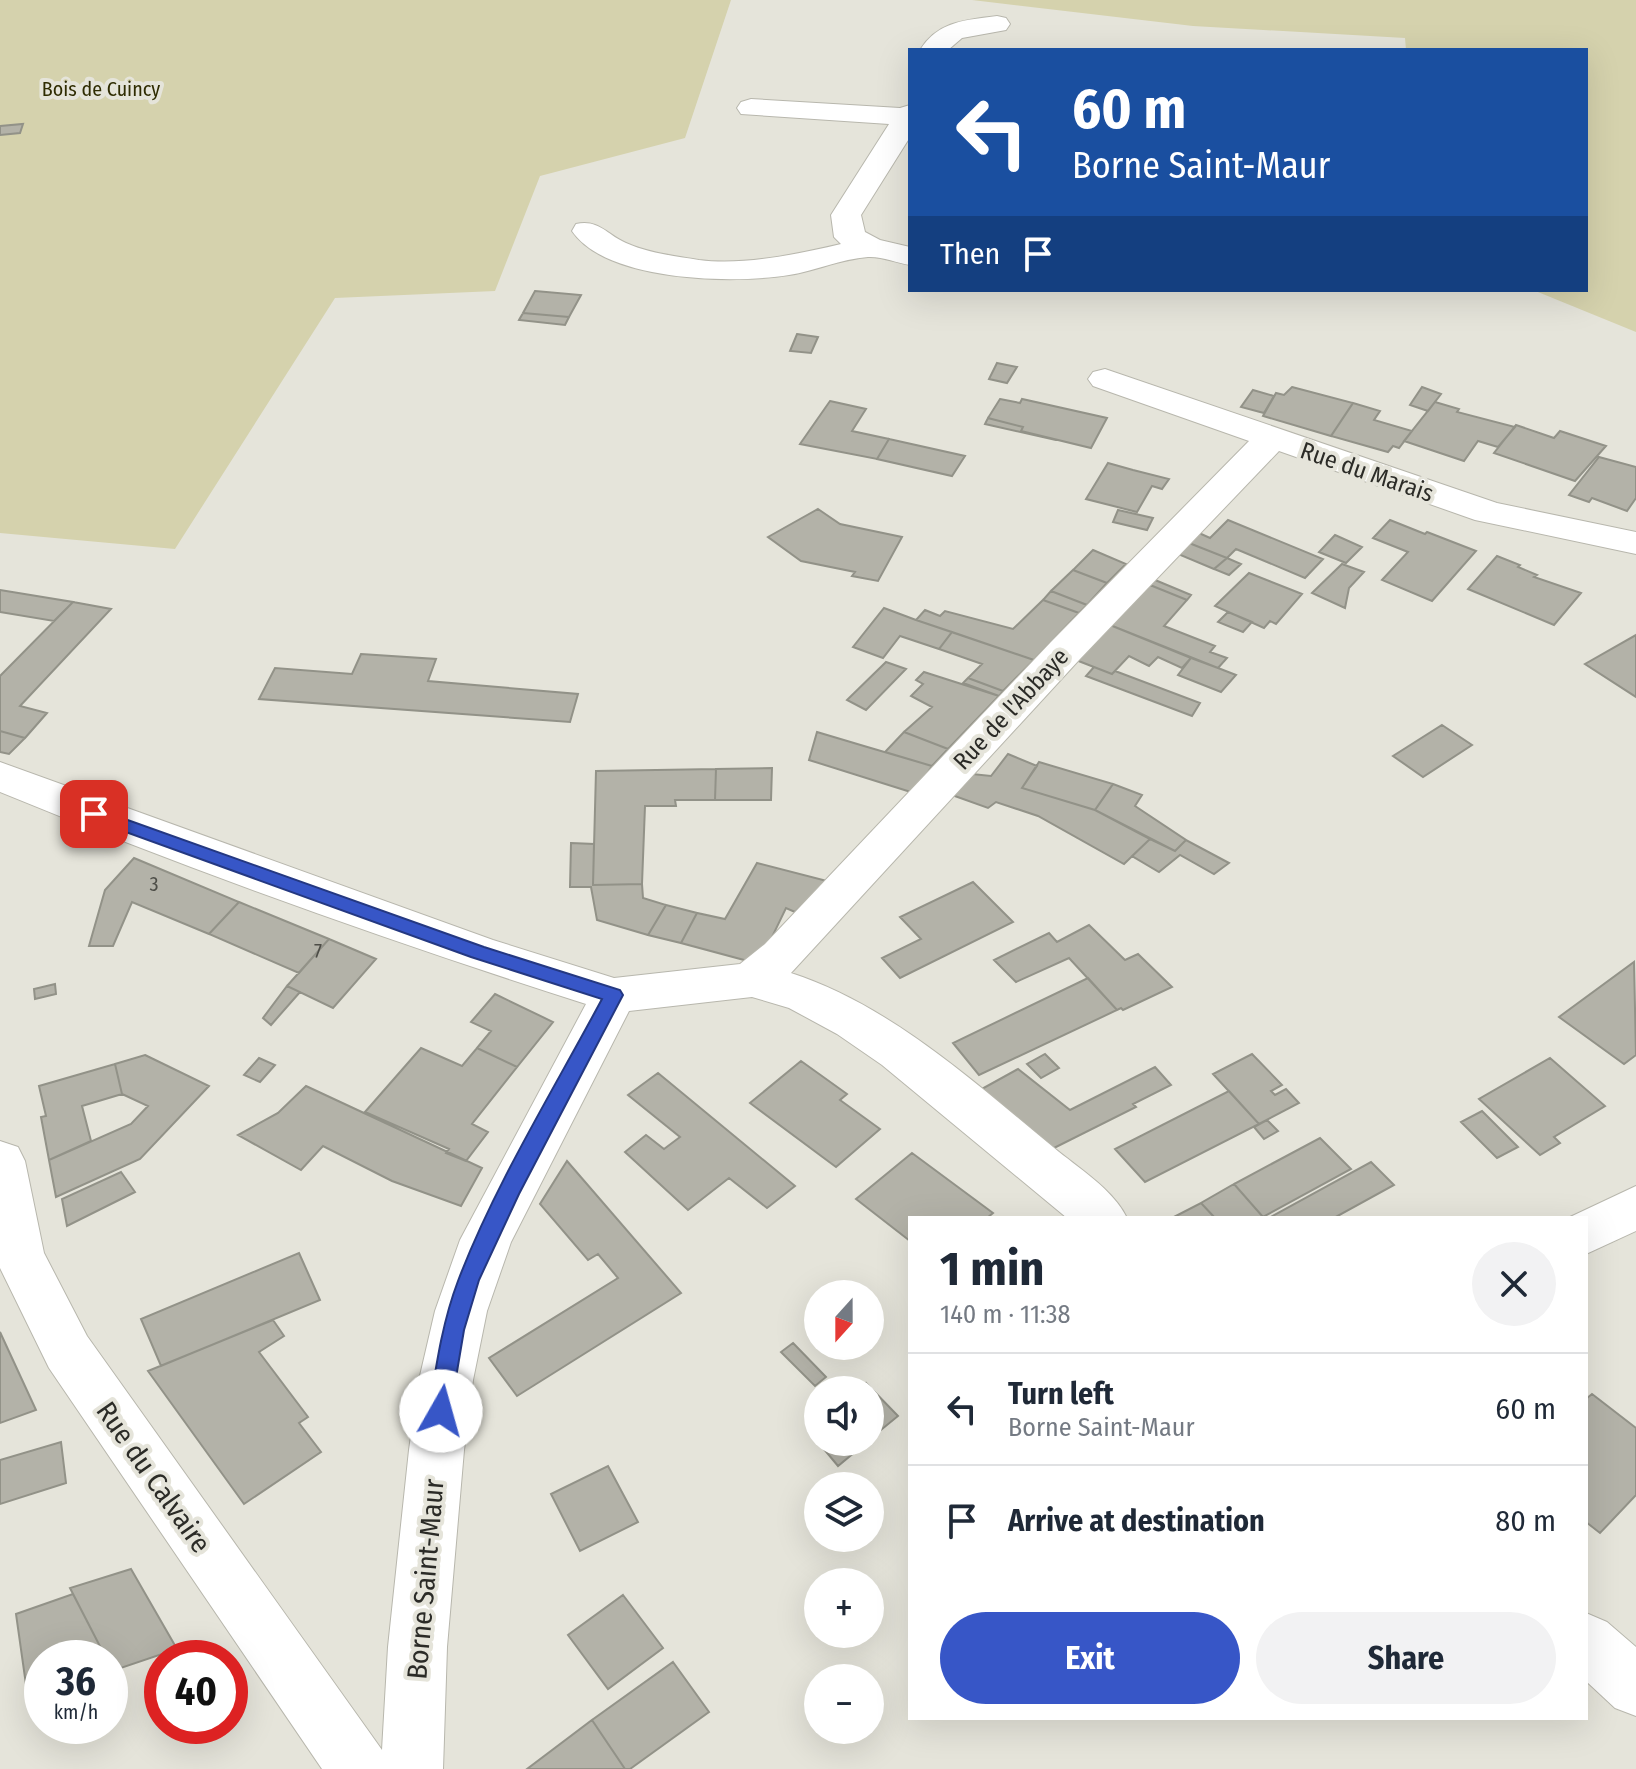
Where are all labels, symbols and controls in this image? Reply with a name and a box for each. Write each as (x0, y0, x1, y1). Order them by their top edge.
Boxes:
text: 60 m (1072, 76, 1186, 143)
park label: Bois de Cuincy (42, 77, 160, 101)
icon: left (940, 80, 1044, 184)
text: Borne Saint-Maur (1072, 144, 1330, 188)
icon: arrive (1016, 232, 1060, 276)
text: Then (940, 236, 1000, 272)
street label: Rue du Marais (1297, 436, 1437, 508)
street label: Rue de l'Abbaye (948, 643, 1074, 775)
pin (60, 780, 128, 848)
icon: arrive (72, 792, 116, 836)
house number: 3 (149, 872, 159, 896)
house number: 7 (314, 939, 322, 963)
text: 1 min (940, 1240, 1045, 1298)
button: close (1472, 1242, 1556, 1326)
north arrow (804, 1280, 884, 1360)
map controls (804, 1280, 884, 1744)
text: 140 m · 11:38 (940, 1299, 1071, 1330)
position arrow (399, 1369, 483, 1453)
button: sound (804, 1376, 884, 1456)
text: Turn left (1008, 1376, 1114, 1412)
icon: left (940, 1387, 984, 1431)
text: 60 m (1495, 1391, 1556, 1427)
street label: Rue du Calvaire (89, 1395, 218, 1559)
text: Borne Saint-Maur (1008, 1412, 1194, 1443)
button: layers (804, 1472, 884, 1552)
street label: Borne Saint-Maur (400, 1477, 451, 1681)
icon: arrive (940, 1499, 984, 1543)
text: Arrive at destination (1008, 1503, 1265, 1539)
text: 80 m (1495, 1503, 1556, 1539)
button: + (804, 1568, 884, 1648)
button: Exit (940, 1612, 1240, 1704)
button: Share (1256, 1612, 1556, 1704)
speed limit sign: 40 (144, 1640, 248, 1744)
text: 36 (56, 1658, 96, 1706)
button: − (804, 1664, 884, 1744)
text: km/h (54, 1700, 98, 1724)

